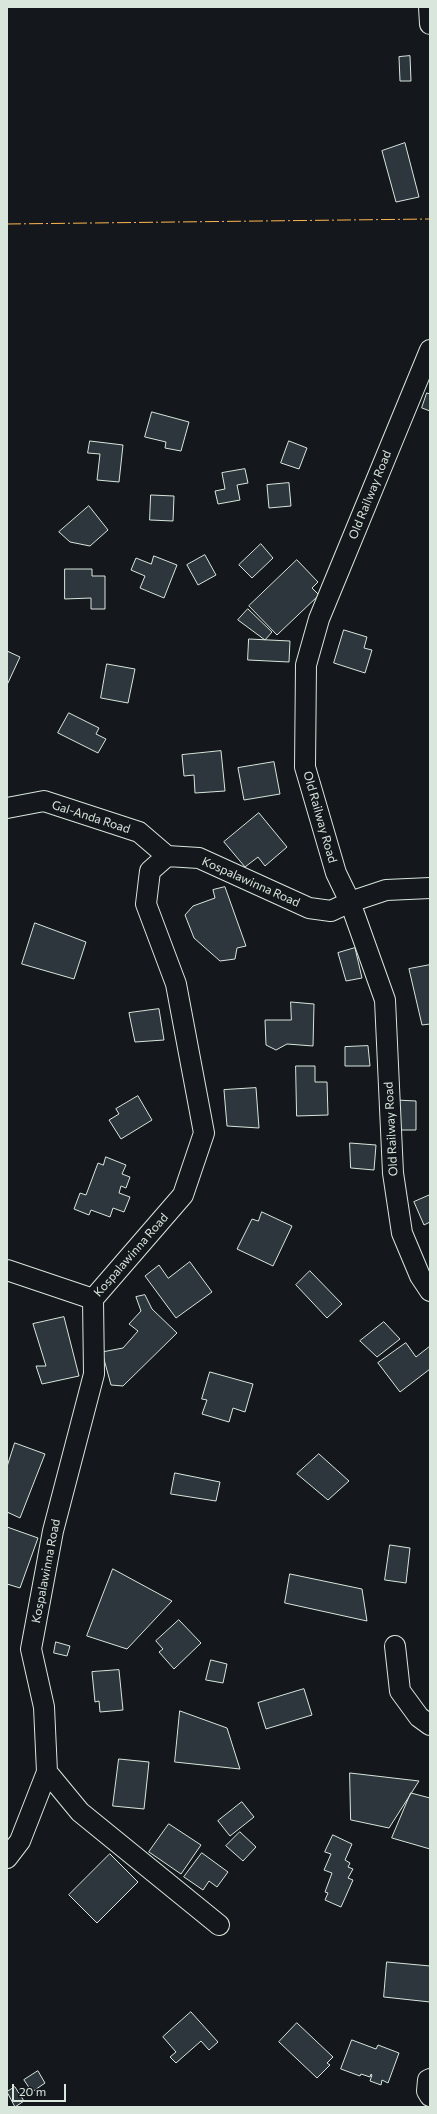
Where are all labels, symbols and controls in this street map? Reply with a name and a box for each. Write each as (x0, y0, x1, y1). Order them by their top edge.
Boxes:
street label: Old Railway Road (346, 448, 394, 542)
street label: Old Railway Road (300, 770, 340, 864)
street label: Gal-Anda Road (50, 798, 132, 836)
street label: Kospalawinna Road (200, 854, 302, 910)
street label: Old Railway Road (381, 1081, 401, 1177)
street label: Kospalawinna Road (91, 1210, 171, 1300)
street label: Kospalawinna Road (29, 1518, 63, 1624)
scale bar (14, 2076, 68, 2102)
text: 20 m (19, 2084, 46, 2098)

